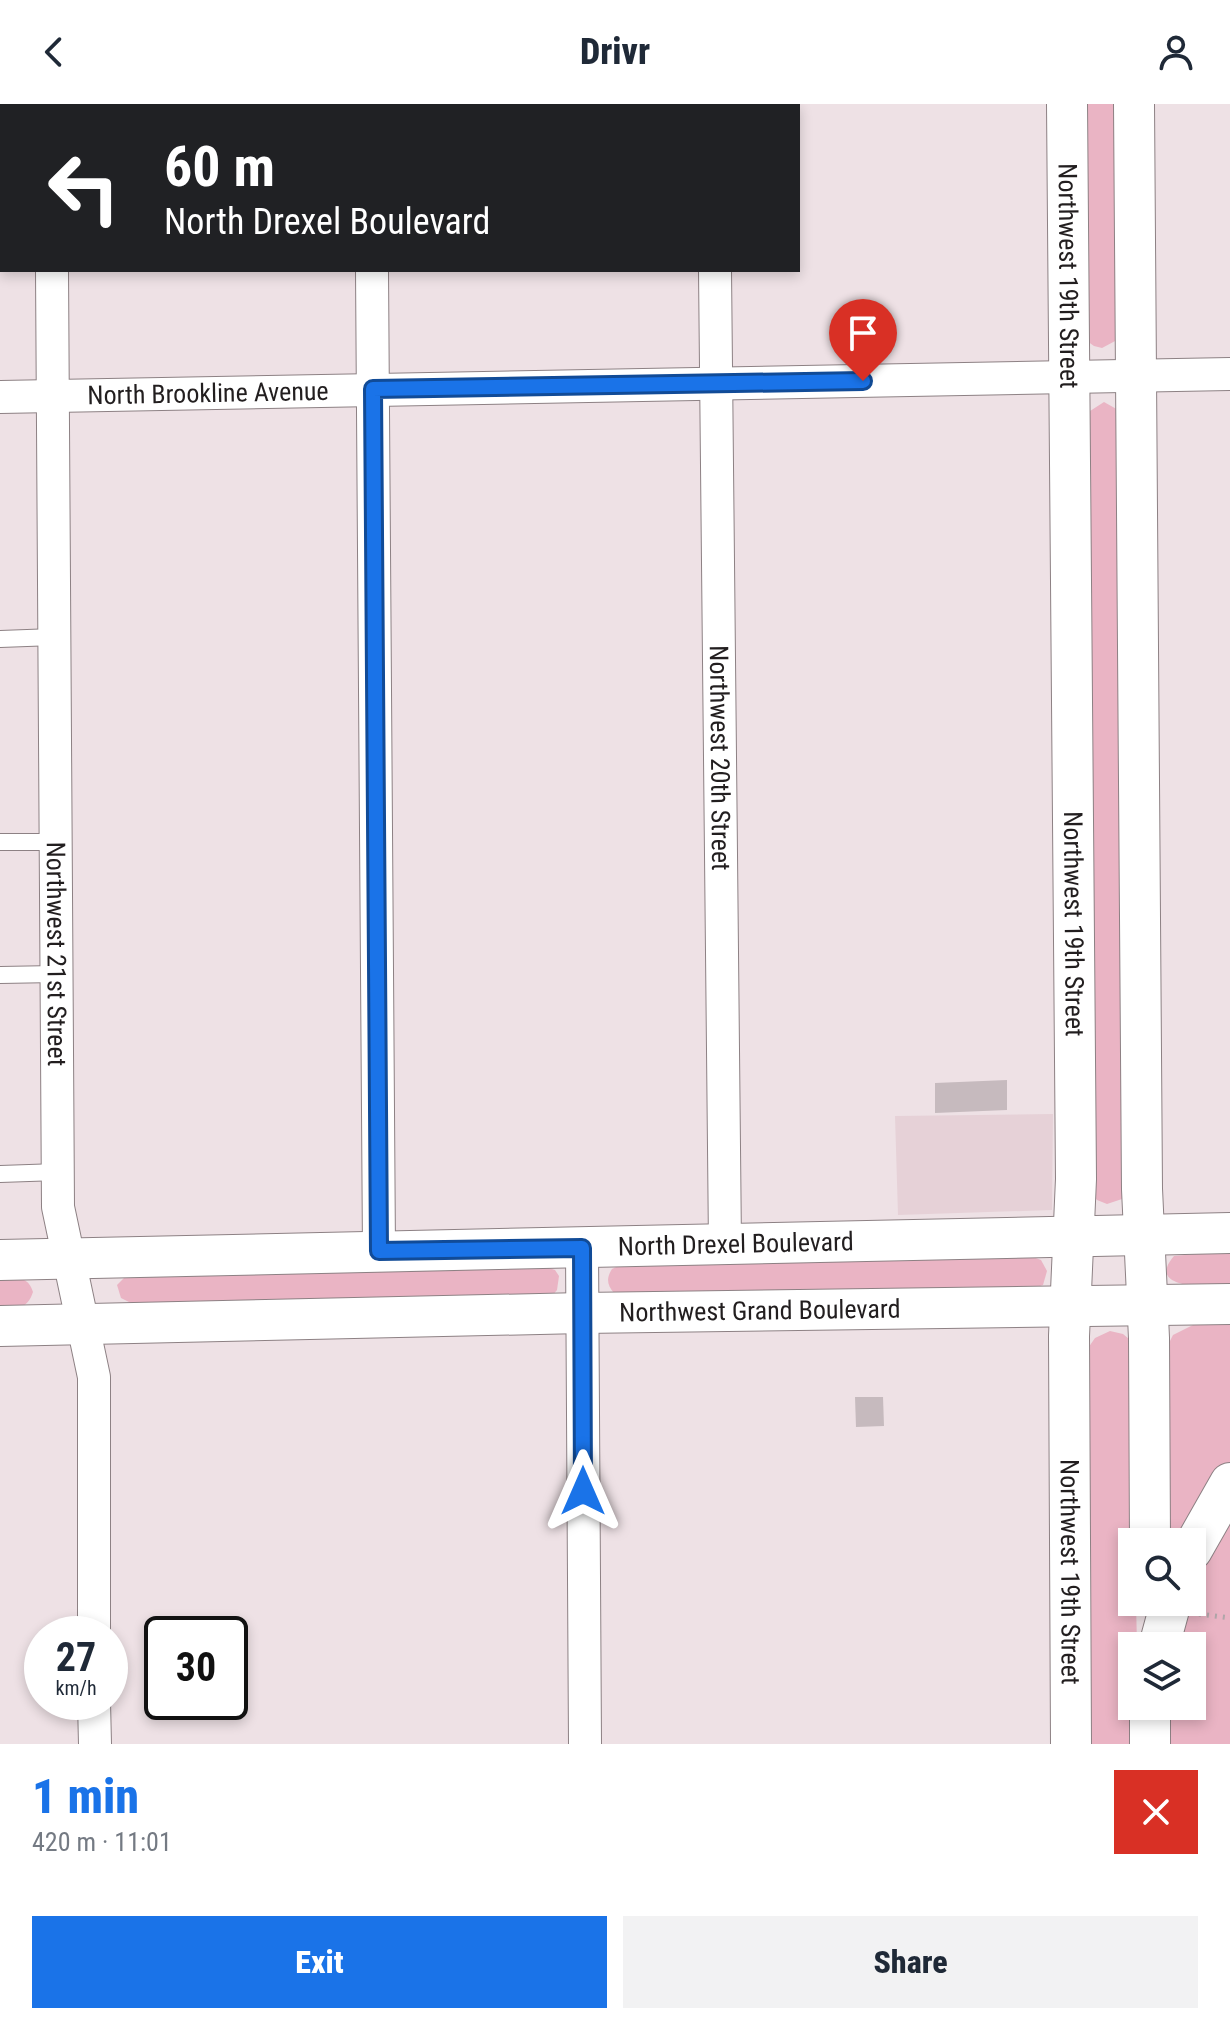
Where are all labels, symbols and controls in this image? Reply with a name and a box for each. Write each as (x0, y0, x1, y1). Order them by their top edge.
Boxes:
icon: back (32, 30, 76, 74)
icon: person (1154, 30, 1198, 74)
text: Drivr (580, 31, 650, 73)
text: 60 m (164, 134, 275, 200)
icon: left (32, 136, 136, 240)
street label: Northwest 19th Street (1052, 163, 1084, 389)
text: North Drexel Boulevard (164, 201, 490, 243)
pin (829, 299, 897, 381)
icon: arrive (841, 311, 885, 355)
street label: North Brookline Avenue (87, 376, 329, 410)
street label: Northwest 20th Street (704, 645, 736, 871)
street label: Northwest 19th Street (1058, 811, 1090, 1037)
street label: Northwest 21st Street (41, 841, 72, 1066)
street label: North Drexel Boulevard (618, 1226, 854, 1261)
street label: Northwest Grand Boulevard (619, 1294, 901, 1327)
position arrow (541, 1449, 625, 1533)
street label: Northwest 19th Street (1055, 1459, 1086, 1685)
map controls (1118, 1528, 1206, 1720)
button: search (1118, 1528, 1206, 1616)
speed limit sign: 30 (144, 1616, 248, 1720)
button: layers (1118, 1632, 1206, 1720)
text: 27 (56, 1634, 96, 1681)
text: km/h (55, 1676, 97, 1700)
text: 1 min (32, 1768, 139, 1825)
button: close (1114, 1770, 1198, 1854)
text: 420 m · 11:01 (32, 1827, 172, 1857)
button: Exit (32, 1916, 607, 2008)
button: Share (623, 1916, 1198, 2008)

